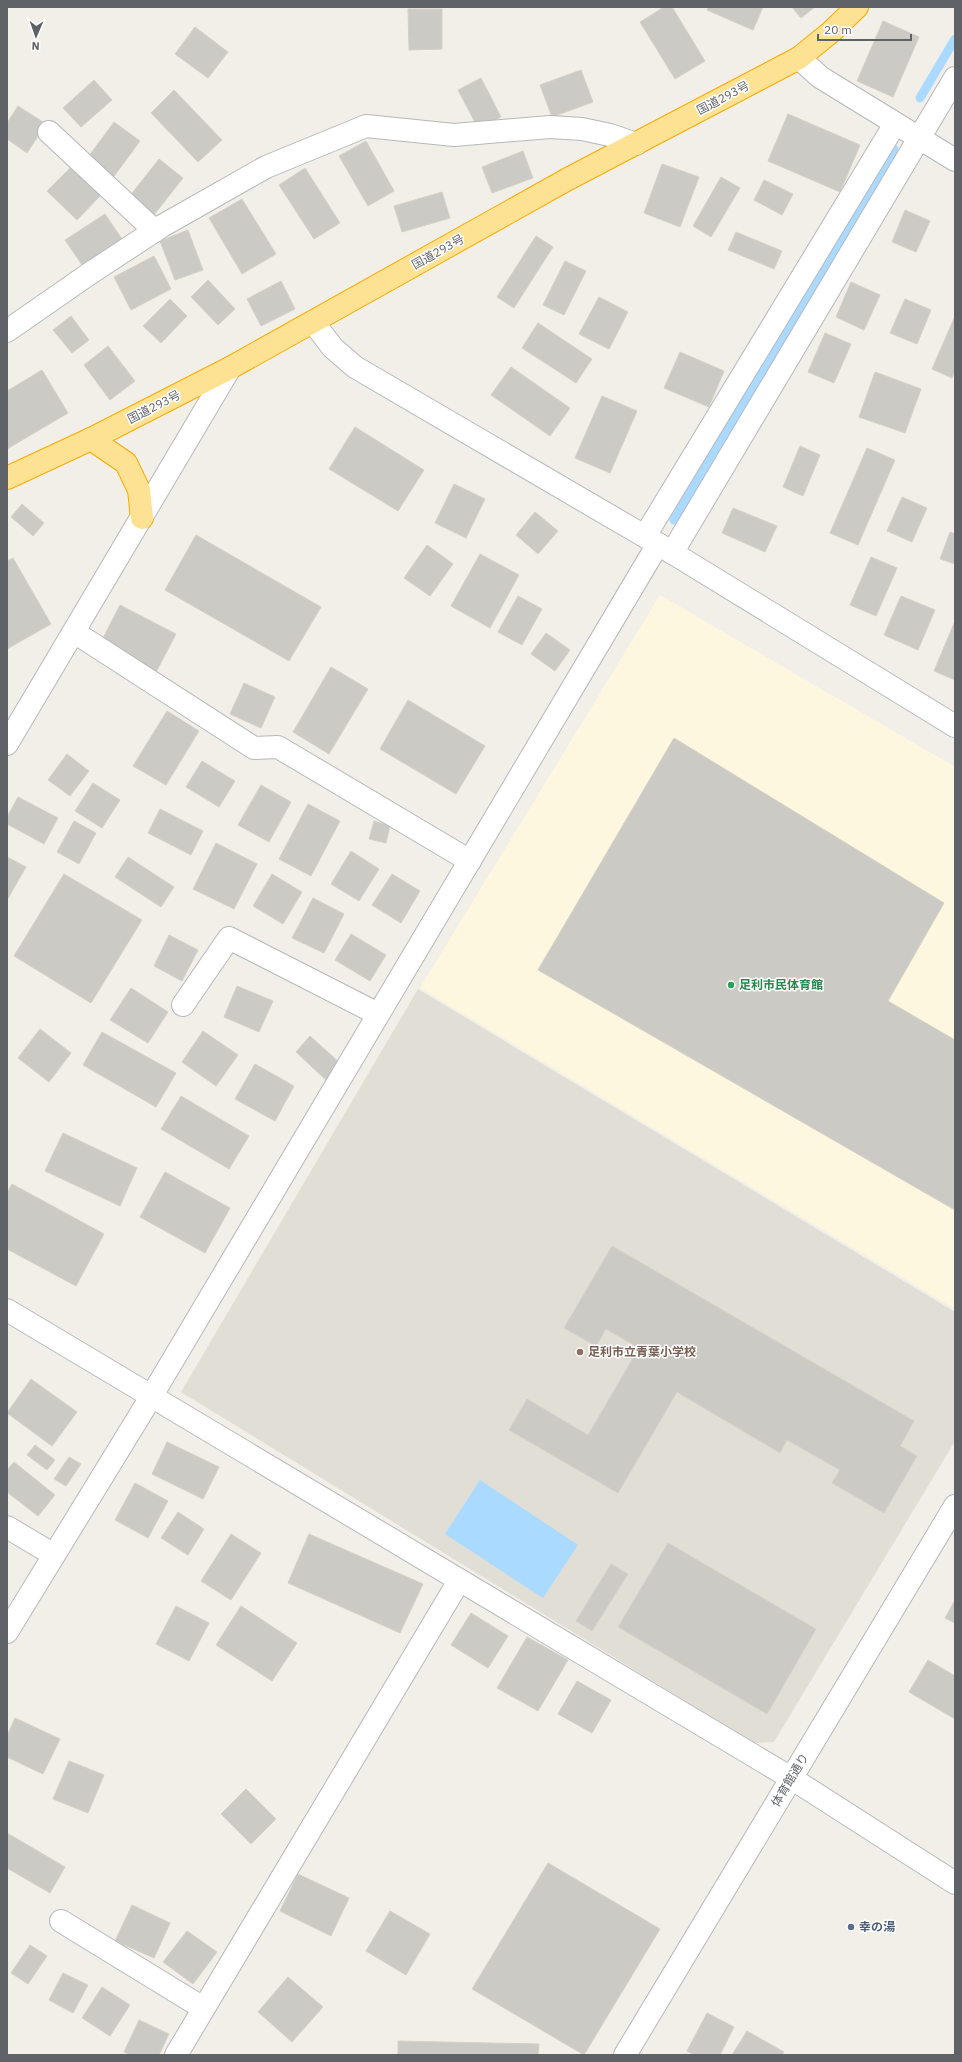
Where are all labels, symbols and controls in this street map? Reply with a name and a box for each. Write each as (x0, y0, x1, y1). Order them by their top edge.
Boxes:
north arrow (16, 16, 56, 56)
scale bar (818, 16, 911, 42)
text: 20 m (824, 22, 852, 37)
text: N (31, 39, 40, 53)
street label: 国道293号 (694, 77, 752, 118)
street label: 国道293号 (409, 231, 467, 272)
street label: 国道293号 (125, 387, 183, 426)
place label: 足利市民体育館 (739, 977, 823, 992)
marker: 足利市民体育館 (726, 980, 736, 990)
place label: 足利市立青葉小学校 (588, 1344, 696, 1359)
marker: 足利市立青葉小学校 (575, 1347, 585, 1357)
street label: 体育館通り (768, 1750, 811, 1809)
place label: 幸の湯 (859, 1919, 895, 1934)
marker: 幸の湯 (846, 1922, 856, 1932)

